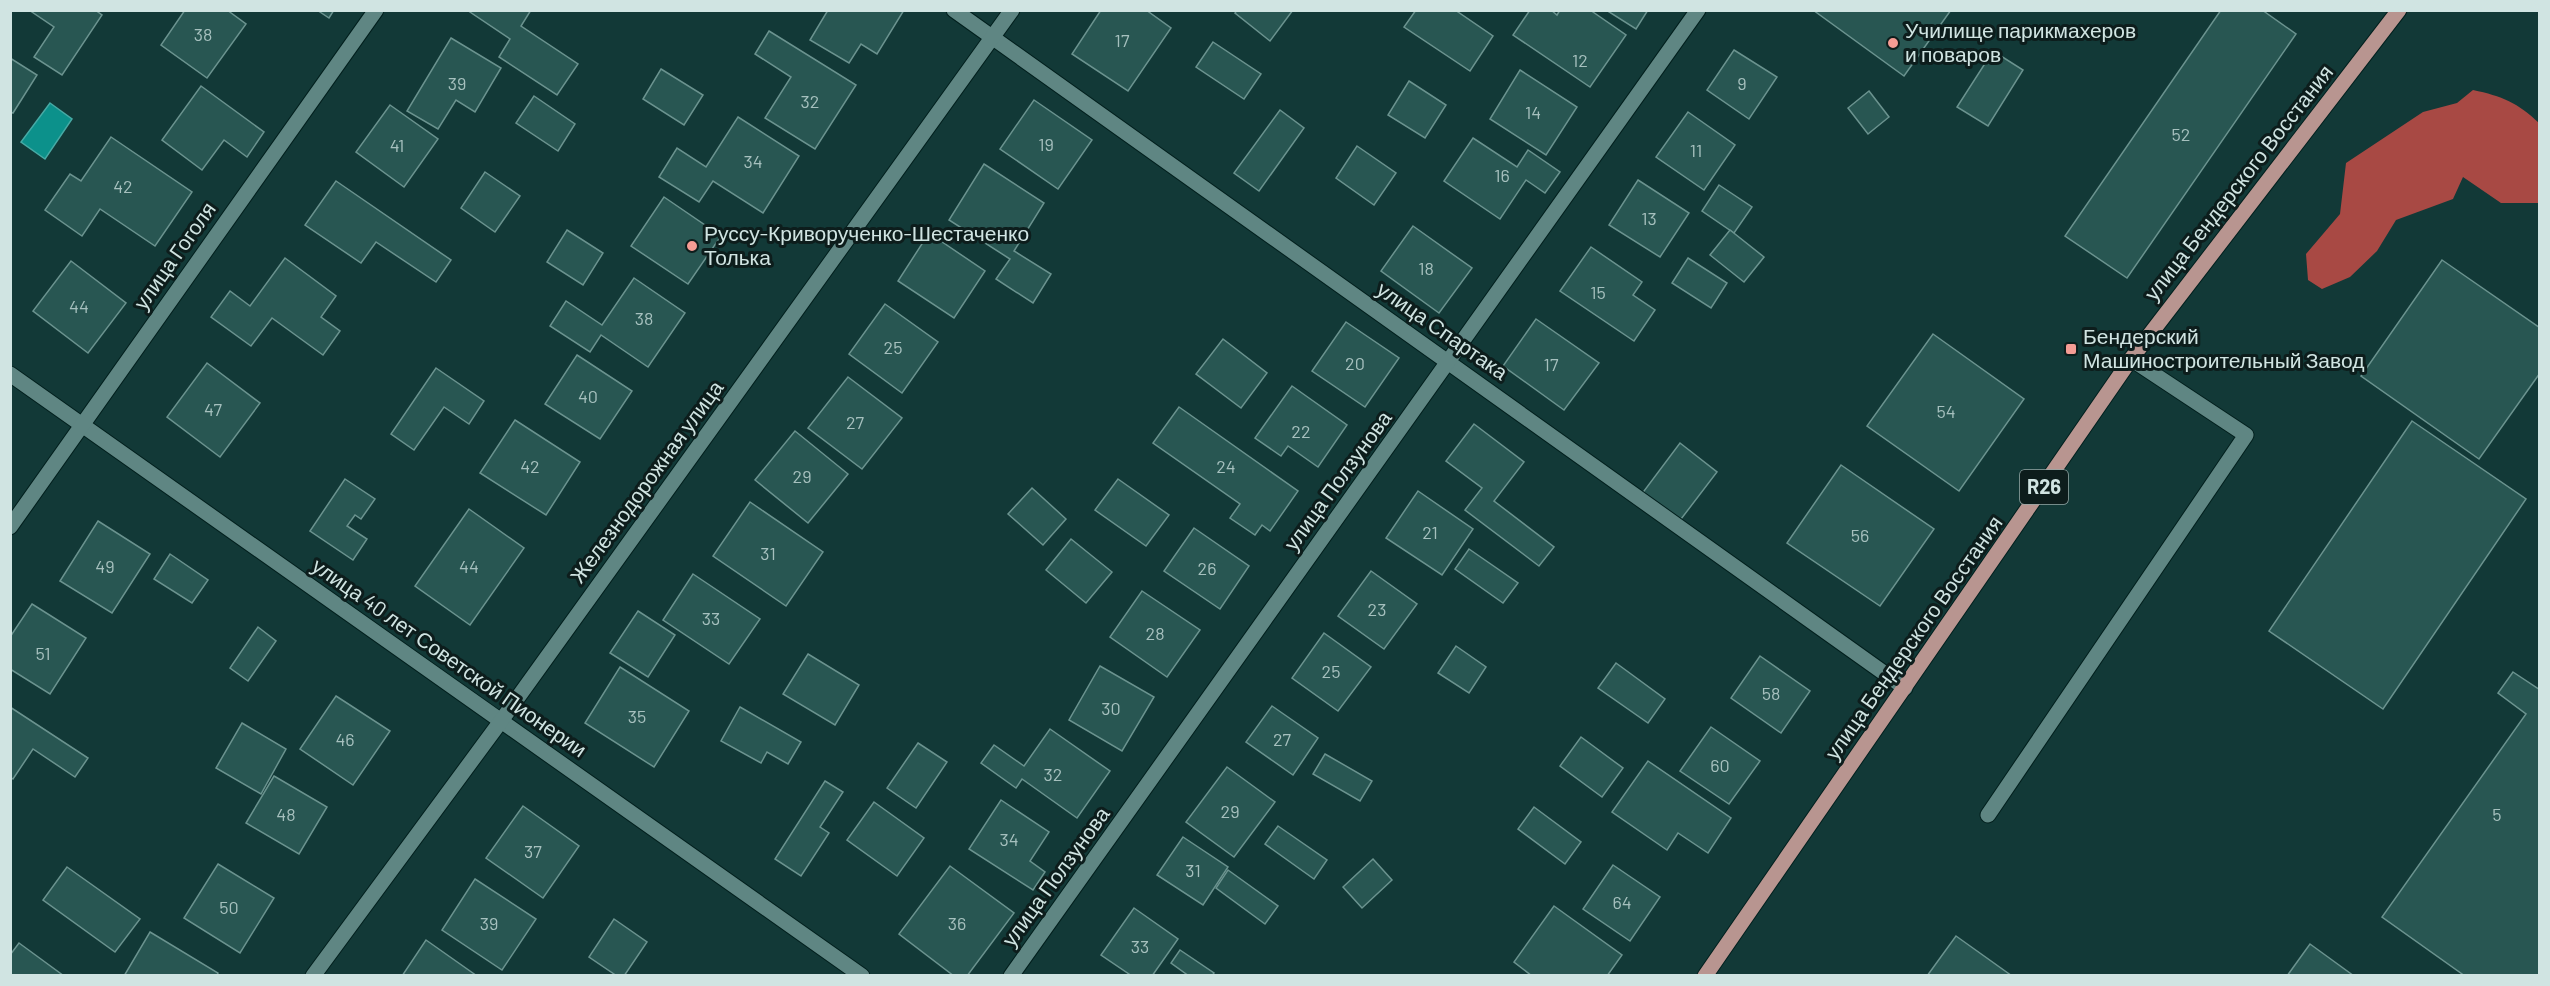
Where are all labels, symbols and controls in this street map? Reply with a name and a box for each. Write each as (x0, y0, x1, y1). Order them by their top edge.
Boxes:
place label: Училище парикмахеров и поваров (1905, 17, 2136, 66)
house number: 38 (194, 23, 212, 45)
house number: 17 (1115, 29, 1130, 51)
marker: Училище парикмахеров и поваров (1886, 36, 1900, 50)
house number: 12 (1572, 49, 1588, 71)
street label: улица Бендерского Восстания (2138, 59, 2337, 305)
house number: 39 (448, 72, 466, 94)
house number: 9 (1737, 72, 1747, 94)
house number: 32 (801, 90, 819, 112)
house number: 14 (1525, 101, 1541, 123)
house number: 52 (2172, 123, 2190, 145)
house number: 19 (1038, 133, 1054, 155)
house number: 41 (390, 134, 404, 156)
house number: 11 (1690, 139, 1702, 161)
house number: 34 (743, 150, 763, 172)
house number: 16 (1494, 164, 1510, 186)
house number: 42 (113, 175, 133, 197)
street label: улица Гоголя (128, 197, 220, 314)
house number: 13 (1641, 207, 1657, 229)
place label: Руссу-Криворученко-Шестаченко Толька (704, 220, 1029, 269)
marker: Руссу-Криворученко-Шестаченко Толька (685, 239, 699, 253)
house number: 18 (1418, 257, 1434, 279)
street label: улица Спартака (1373, 275, 1513, 384)
house number: 15 (1590, 281, 1606, 303)
house number: 44 (69, 295, 89, 317)
house number: 38 (635, 307, 653, 329)
place label: Бендерский Машиностроительный Завод (2083, 323, 2364, 372)
house number: 25 (884, 336, 902, 358)
marker: Бендерский Машиностроительный Завод (2064, 342, 2078, 356)
house number: 20 (1345, 352, 1365, 374)
house number: 17 (1544, 353, 1559, 375)
street label: Железнодорожная улица (564, 375, 728, 587)
house number: 40 (578, 385, 598, 407)
house number: 47 (204, 398, 222, 420)
house number: 54 (1936, 400, 1956, 422)
street label: улица Ползунова (1278, 405, 1396, 555)
house number: 27 (846, 411, 865, 433)
house number: 22 (1291, 420, 1311, 442)
house number: 42 (520, 455, 540, 477)
house number: 24 (1216, 455, 1236, 477)
house number: 29 (792, 465, 812, 487)
road number: R26 (2020, 470, 2068, 504)
street label: улица Бендерского Восстания (1819, 510, 2007, 764)
house number: 21 (1422, 521, 1438, 543)
house number: 56 (1851, 524, 1869, 546)
house number: 31 (760, 542, 776, 564)
street label: улица 40 лет Советской Пионерии (308, 552, 592, 761)
house number: 49 (95, 555, 115, 577)
house number: 44 (459, 555, 479, 577)
house number: 26 (1198, 557, 1216, 579)
house number: 23 (1368, 598, 1386, 620)
house number: 33 (702, 607, 720, 629)
house number: 28 (1145, 622, 1165, 644)
house number: 51 (35, 642, 51, 664)
house number: 25 (1322, 660, 1340, 682)
house number: 58 (1762, 682, 1780, 704)
house number: 30 (1101, 697, 1121, 719)
house number: 35 (628, 705, 646, 727)
house number: 46 (335, 728, 355, 750)
house number: 27 (1273, 728, 1292, 750)
house number: 60 (1710, 754, 1730, 776)
house number: 32 (1044, 763, 1062, 785)
house number: 29 (1220, 800, 1240, 822)
street label: улица Ползунова (996, 801, 1114, 951)
house number: 48 (276, 803, 296, 825)
house number: 5 (2492, 803, 2502, 825)
house number: 34 (999, 828, 1019, 850)
house number: 37 (524, 840, 542, 862)
house number: 31 (1185, 859, 1201, 881)
house number: 64 (1612, 891, 1632, 913)
house number: 50 (219, 896, 239, 918)
house number: 39 (480, 912, 498, 934)
house number: 36 (948, 912, 966, 934)
house number: 33 (1131, 935, 1149, 957)

